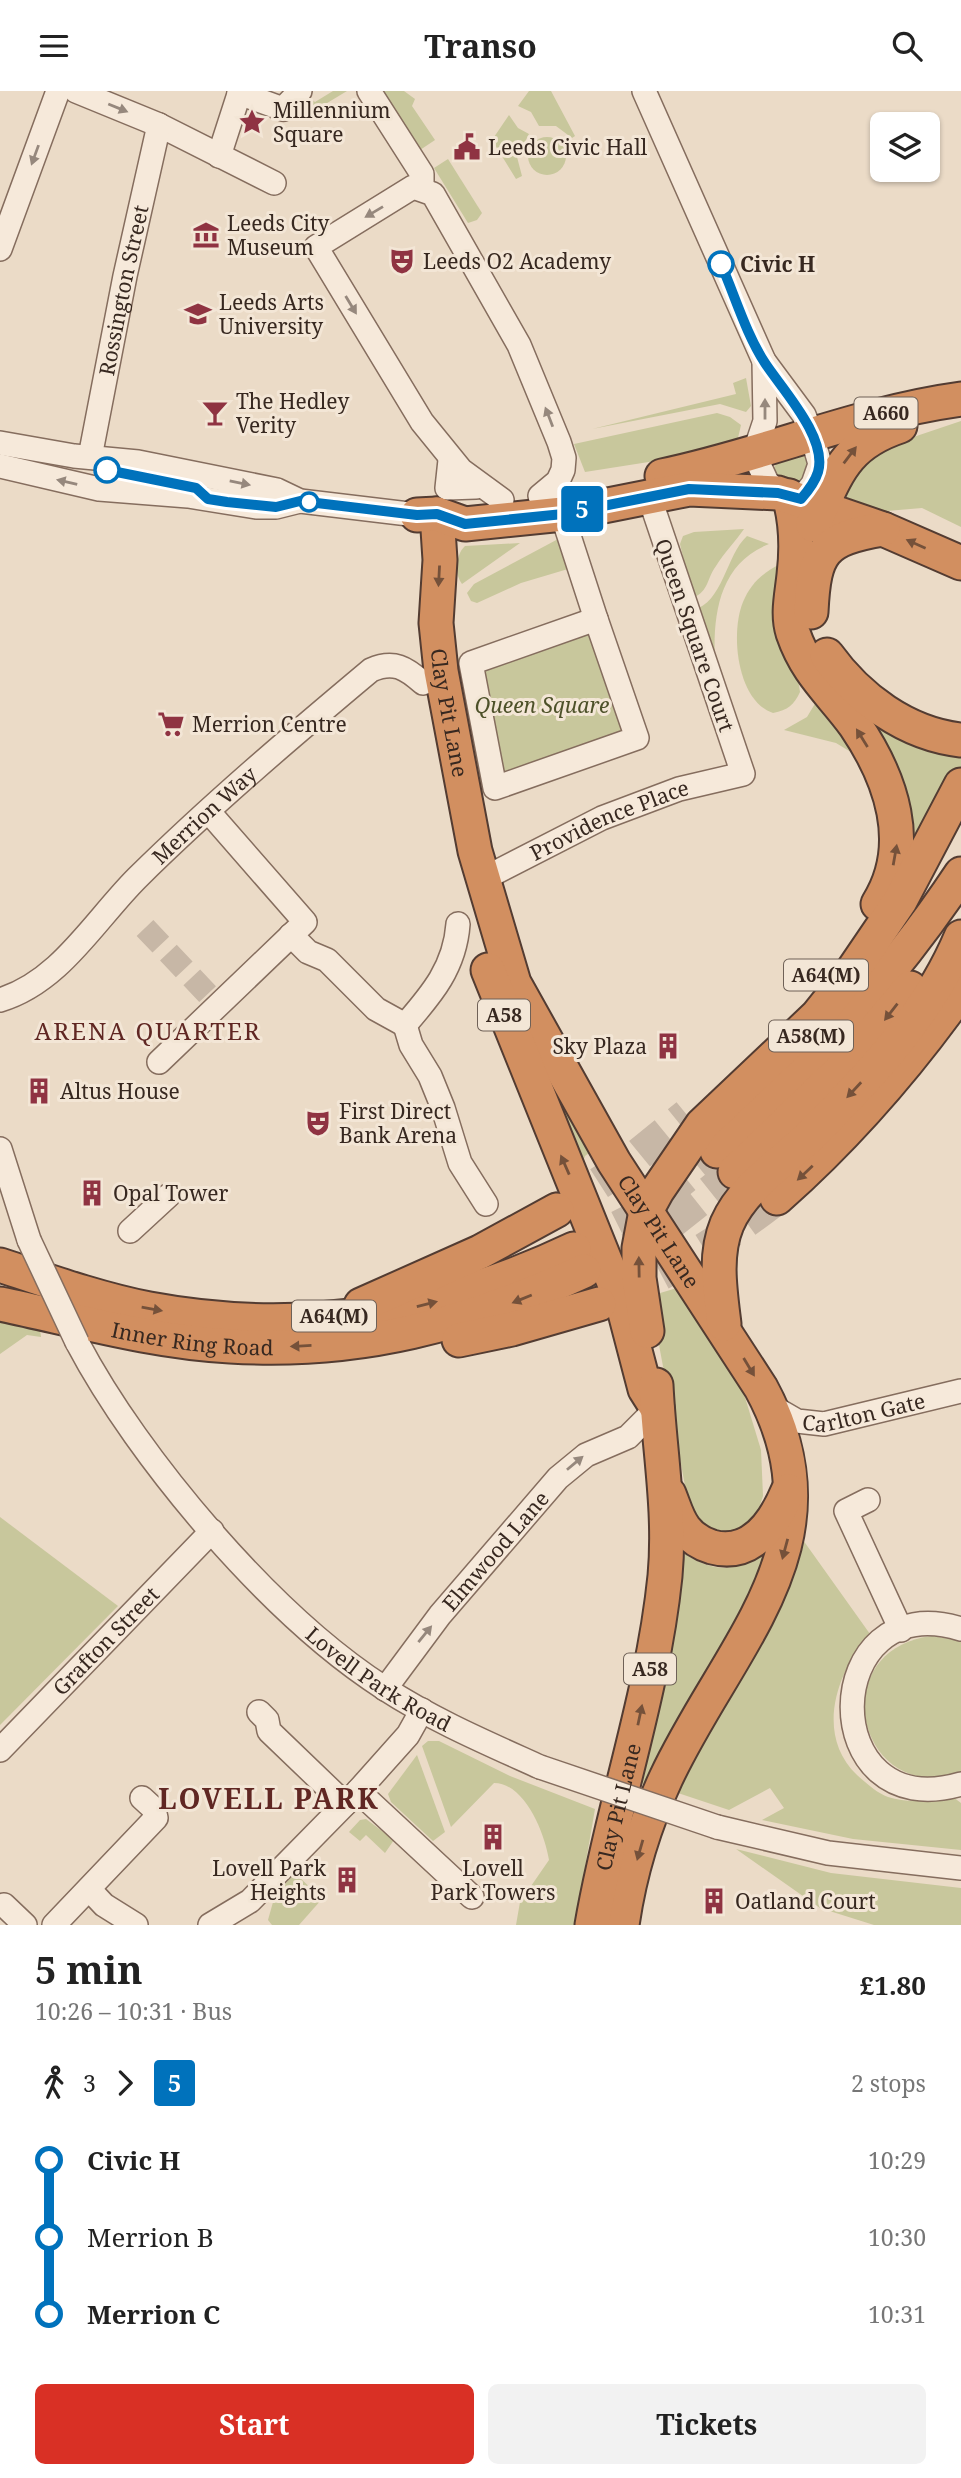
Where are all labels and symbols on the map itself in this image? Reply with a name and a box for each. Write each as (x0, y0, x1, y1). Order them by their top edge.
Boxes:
place label: Millennium Square (273, 96, 391, 148)
one-way arrow (108, 102, 129, 113)
place icon: Millennium Square (237, 107, 267, 137)
public building icon: Leeds Civic Hall (452, 132, 482, 162)
place label: Leeds Civic Hall (488, 133, 648, 161)
one-way arrow (29, 145, 40, 166)
street label: Rossington Street (92, 202, 155, 378)
one-way arrow (364, 205, 383, 218)
place label: Leeds City Museum (227, 209, 329, 261)
museum icon: Leeds City Museum (191, 220, 221, 250)
theatre icon: Leeds O2 Academy (387, 246, 417, 276)
place label: Leeds O2 Academy (423, 247, 611, 275)
place label: Civic H (740, 250, 815, 278)
marker: Civic H (708, 251, 734, 277)
place label: Leeds Arts University (219, 288, 324, 340)
one-way arrow (345, 295, 358, 315)
school or university icon: Leeds Arts University (183, 299, 213, 329)
place label: The Hedley Verity (236, 387, 349, 439)
road number: A660 (854, 397, 917, 429)
bar icon: The Hedley Verity (200, 398, 230, 428)
one-way arrow (759, 398, 771, 420)
one-way arrow (543, 406, 554, 427)
one-way arrow (843, 447, 858, 465)
unlabelled marker (94, 457, 120, 483)
one-way arrow (56, 476, 78, 487)
one-way arrow (229, 477, 251, 488)
line badge: 5 (559, 486, 605, 532)
unlabelled marker (299, 492, 319, 512)
street label: Queen Square Court (649, 535, 741, 735)
one-way arrow (906, 538, 927, 549)
one-way arrow (433, 565, 444, 587)
street label: Clay Pit Lane (425, 647, 475, 779)
park label: Queen Square (475, 691, 609, 719)
supermarket icon: Merrion Centre (156, 709, 186, 739)
place label: Merrion Centre (192, 710, 347, 738)
one-way arrow (856, 729, 869, 748)
street label: Merrion Way (146, 760, 263, 870)
street label: Providence Place (525, 773, 691, 867)
one-way arrow (890, 844, 901, 866)
road number: A64(M) (784, 960, 868, 991)
road number: A58 (478, 999, 530, 1031)
one-way arrow (883, 1003, 898, 1021)
district label: ARENA QUARTER (34, 1014, 262, 1047)
road number: A58(M) (769, 1021, 853, 1051)
building icon: Sky Plaza (653, 1031, 683, 1061)
place label: Sky Plaza (552, 1032, 647, 1060)
building icon: Altus House (24, 1076, 54, 1106)
place label: Altus House (60, 1077, 180, 1105)
one-way arrow (847, 1081, 863, 1098)
place label: First Direct Bank Arena (339, 1097, 457, 1149)
theatre icon: First Direct Bank Arena (303, 1108, 333, 1138)
one-way arrow (559, 1155, 571, 1175)
one-way arrow (797, 1164, 814, 1180)
street label: Clay Pit Lane (612, 1169, 706, 1293)
building icon: Opal Tower (77, 1178, 107, 1208)
place label: Opal Tower (113, 1179, 229, 1207)
one-way arrow (633, 1256, 645, 1278)
one-way arrow (511, 1293, 532, 1304)
one-way arrow (416, 1298, 438, 1309)
road number: A64(M) (292, 1301, 376, 1331)
one-way arrow (141, 1304, 163, 1315)
street label: Inner Ring Road (109, 1315, 274, 1361)
one-way arrow (290, 1341, 312, 1352)
one-way arrow (742, 1358, 755, 1377)
street label: Carlton Gate (801, 1386, 928, 1438)
one-way arrow (566, 1456, 584, 1471)
street label: Elmwood Lane (436, 1485, 555, 1617)
one-way arrow (779, 1539, 789, 1560)
street label: Grafton Street (47, 1580, 165, 1701)
street label: Lovell Park Road (300, 1620, 456, 1738)
one-way arrow (417, 1625, 432, 1642)
road number: A58 (624, 1653, 676, 1685)
one-way arrow (635, 1704, 646, 1726)
street label: Clay Pit Lane (589, 1740, 647, 1873)
district label: LOVELL PARK (158, 1779, 380, 1817)
building icon: Lovell Park Towers (478, 1822, 508, 1852)
one-way arrow (635, 1840, 645, 1861)
place label: Lovell Park Heights (212, 1854, 327, 1906)
place label: Lovell Park Towers (431, 1854, 555, 1906)
building icon: Lovell Park Heights (332, 1865, 362, 1895)
building icon: Oatland Court (699, 1886, 729, 1916)
place label: Oatland Court (735, 1887, 876, 1915)

